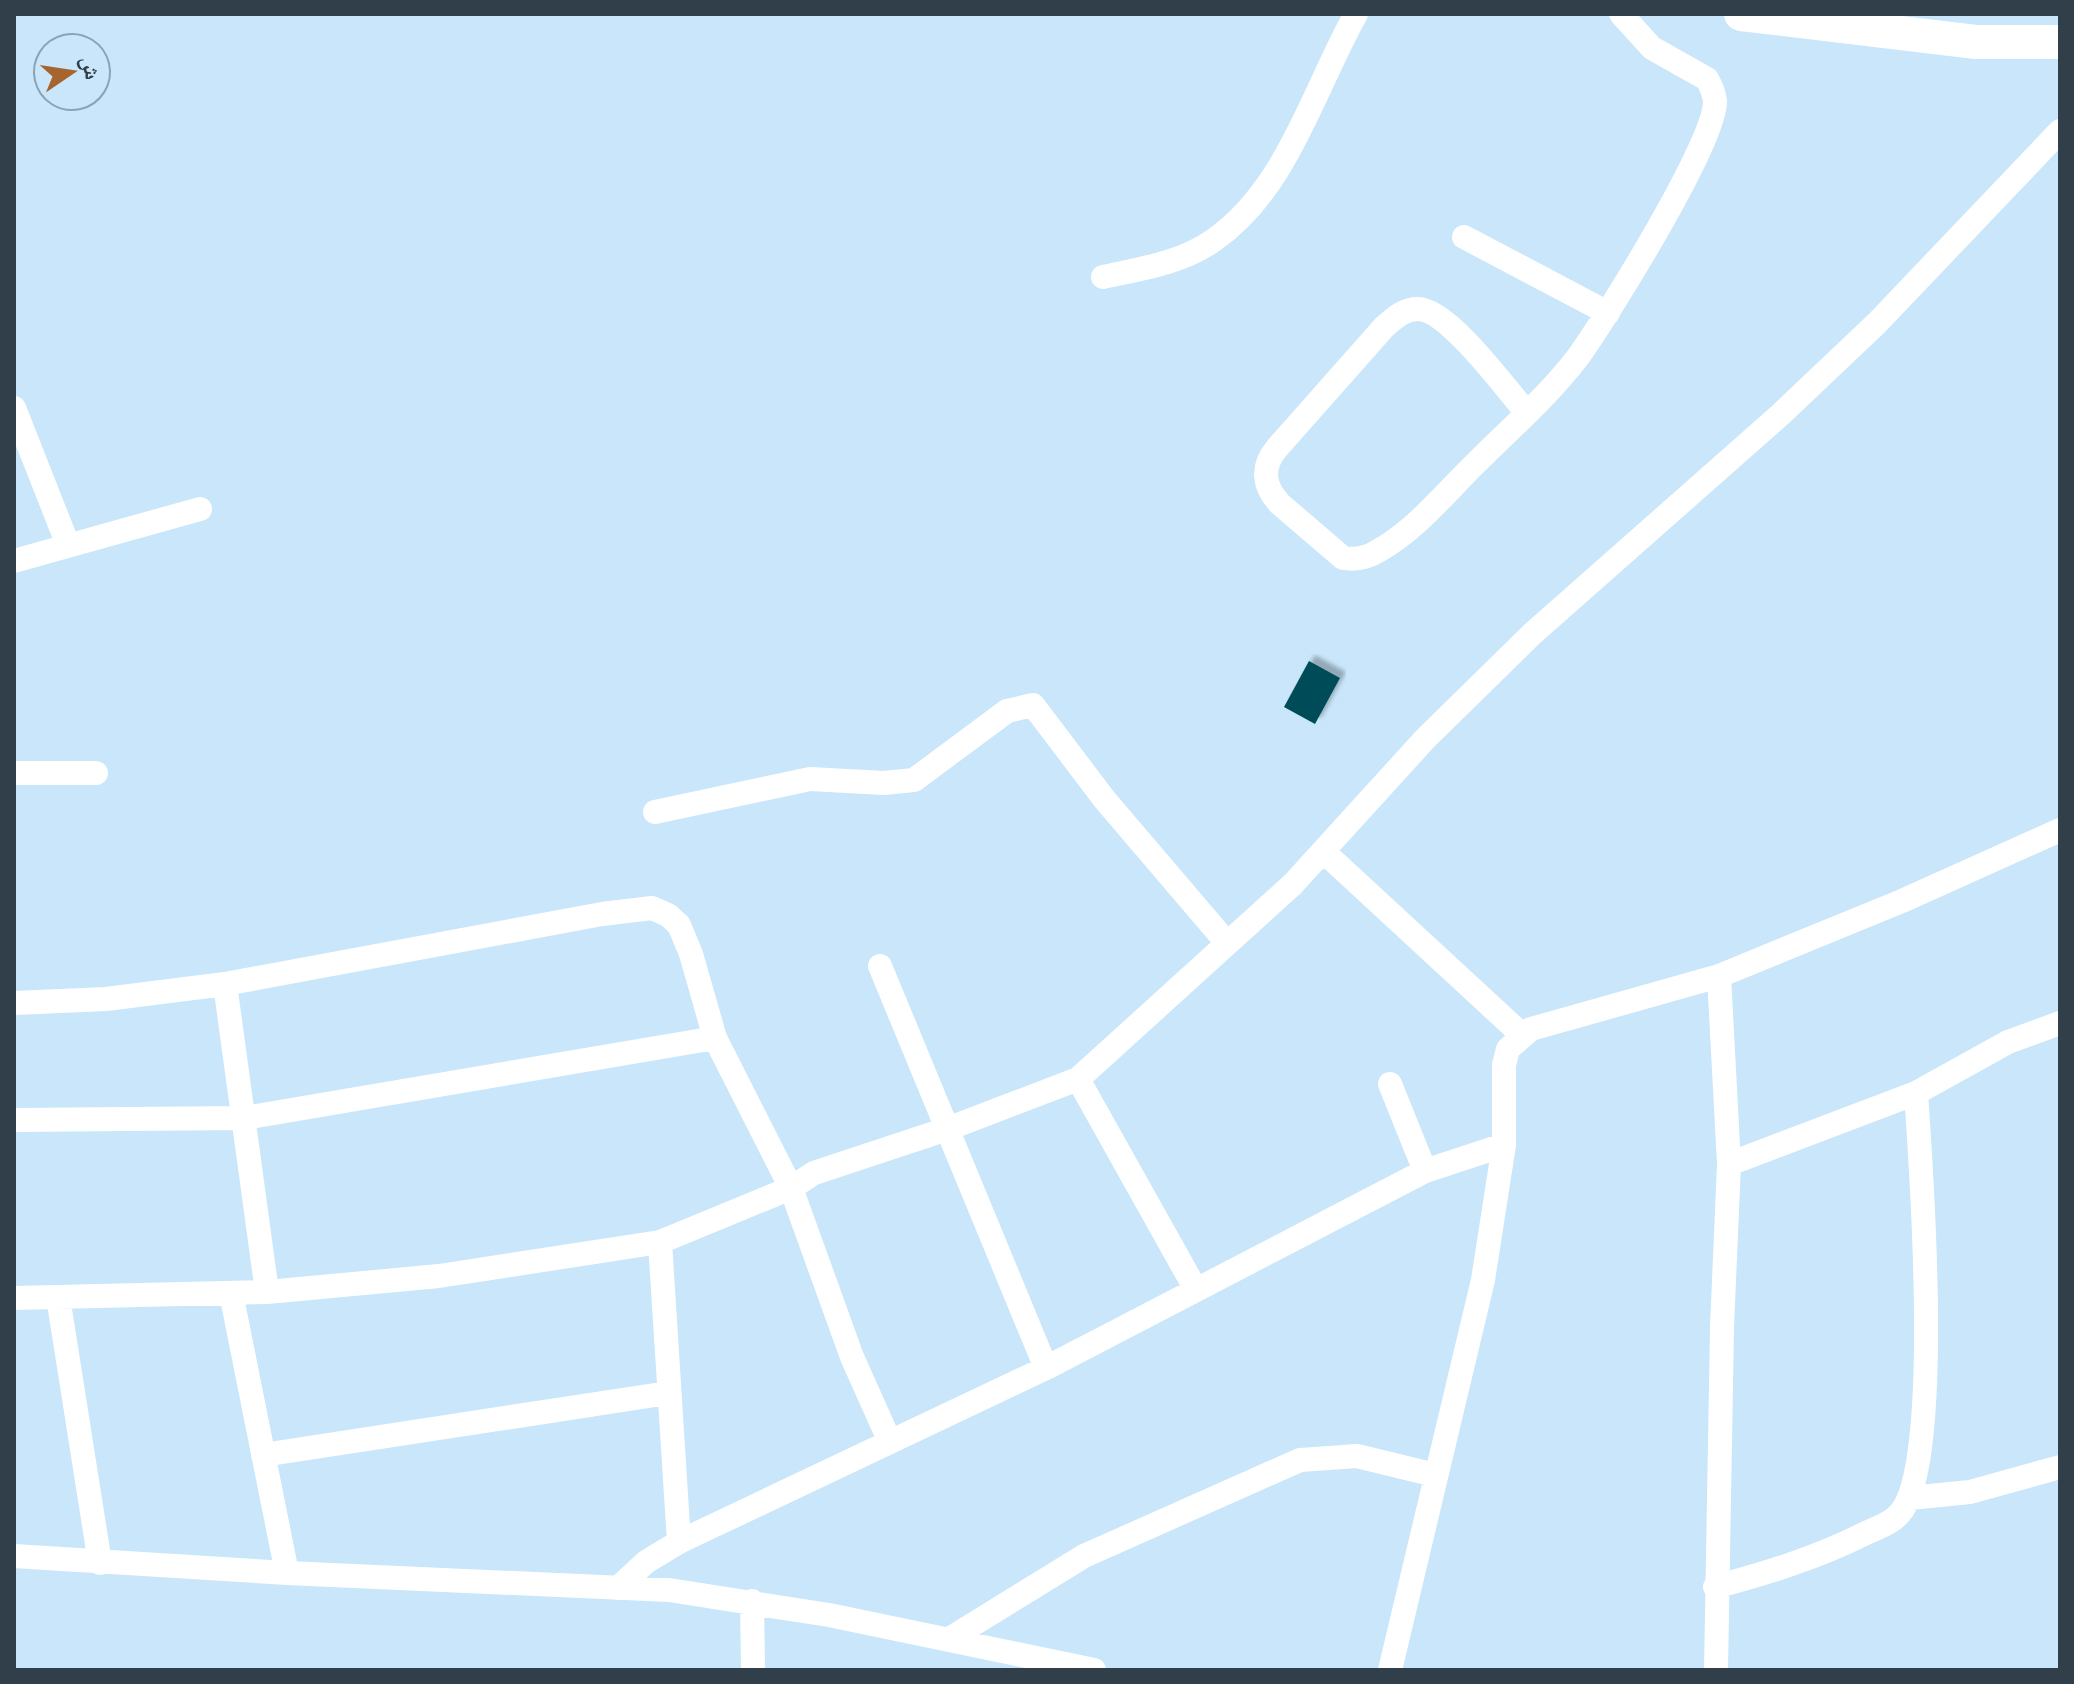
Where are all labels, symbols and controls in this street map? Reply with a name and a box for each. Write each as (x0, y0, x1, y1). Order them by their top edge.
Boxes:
north arrow (32, 32, 112, 112)
text: ش (74, 53, 108, 82)

